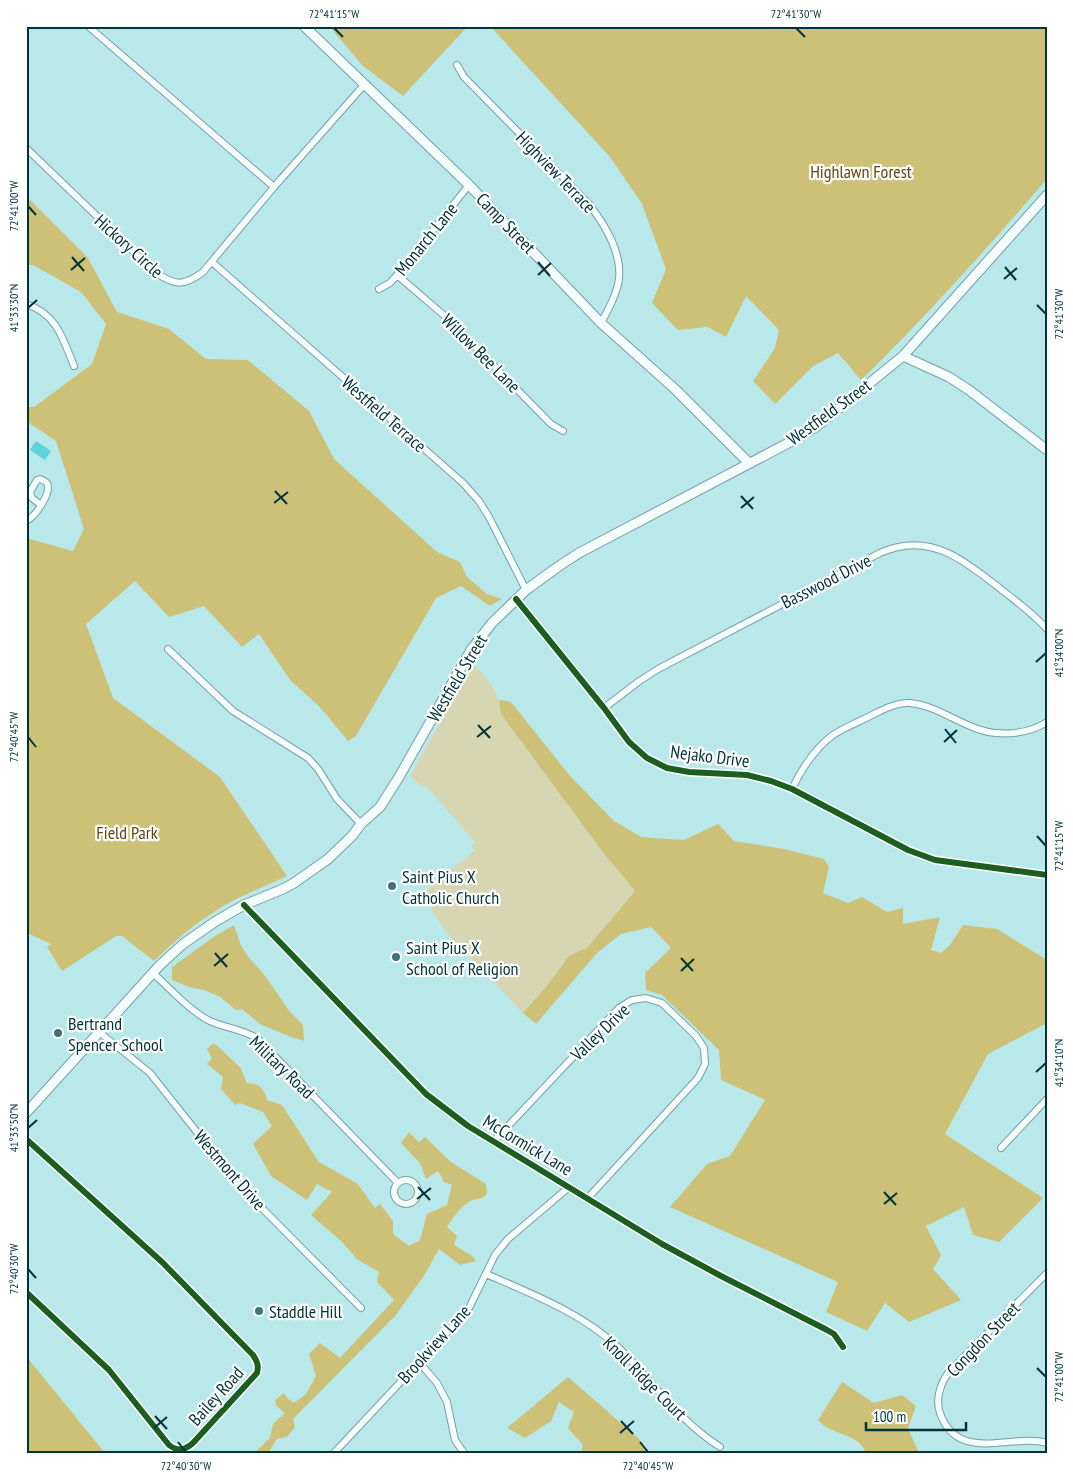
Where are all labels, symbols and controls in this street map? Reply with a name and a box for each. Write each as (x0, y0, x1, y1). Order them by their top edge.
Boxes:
text: 72°41'15"W (309, 6, 359, 21)
text: 72°41'30"W (771, 6, 821, 21)
street label: Highview Terrace (511, 126, 601, 218)
park label: Highlawn Forest (810, 160, 912, 183)
text: 72°41'00"W (6, 181, 21, 231)
street label: Camp Street (471, 188, 541, 258)
street label: Monarch Lane (390, 198, 462, 280)
street label: Hickory Circle (90, 209, 168, 283)
text: 41°33'30"N (6, 284, 21, 332)
text: 72°41'30"W (1051, 289, 1066, 339)
street label: Willow Bee Lane (436, 308, 526, 398)
street label: Westfield Terrace (337, 371, 431, 457)
street label: Westfield Street (782, 374, 876, 450)
street label: Basswood Drive (777, 548, 875, 614)
text: 41°34'00"N (1051, 629, 1066, 677)
street label: Westfield Street (422, 630, 492, 726)
text: 72°40'45"W (6, 712, 21, 762)
street label: Nejako Drive (669, 740, 751, 772)
park label: Field Park (96, 821, 158, 844)
text: 72°41'15"W (1051, 821, 1066, 871)
place label: Saint Pius X Catholic Church (402, 865, 499, 909)
marker: Saint Pius X Catholic Church (386, 880, 398, 892)
place label: Saint Pius X School of Religion (406, 936, 518, 980)
marker: Saint Pius X School of Religion (390, 951, 402, 963)
street label: Valley Drive (565, 998, 634, 1066)
place label: Bertrand Spencer School (68, 1012, 164, 1056)
marker: Bertrand Spencer School (52, 1027, 64, 1039)
street label: Military Road (245, 1030, 319, 1104)
text: 41°34'10"N (1051, 1039, 1066, 1087)
text: 41°33'50"N (6, 1104, 21, 1152)
street label: McCormick Lane (479, 1109, 577, 1181)
street label: Westmont Drive (189, 1125, 271, 1215)
text: 72°40'30"W (6, 1244, 21, 1294)
street label: Congdon Street (941, 1297, 1025, 1381)
place label: Staddle Hill (269, 1300, 343, 1323)
street label: Brookview Lane (393, 1300, 475, 1388)
marker: Staddle Hill (253, 1305, 265, 1317)
street label: Knoll Ridge Court (598, 1331, 692, 1425)
text: 72°41'00"W (1051, 1352, 1066, 1402)
street label: Bailey Road (183, 1362, 249, 1430)
scale bar (866, 1399, 966, 1431)
text: 100 m (873, 1407, 906, 1426)
text: 72°40'30"W (161, 1458, 211, 1473)
text: 72°40'45"W (623, 1458, 673, 1473)

